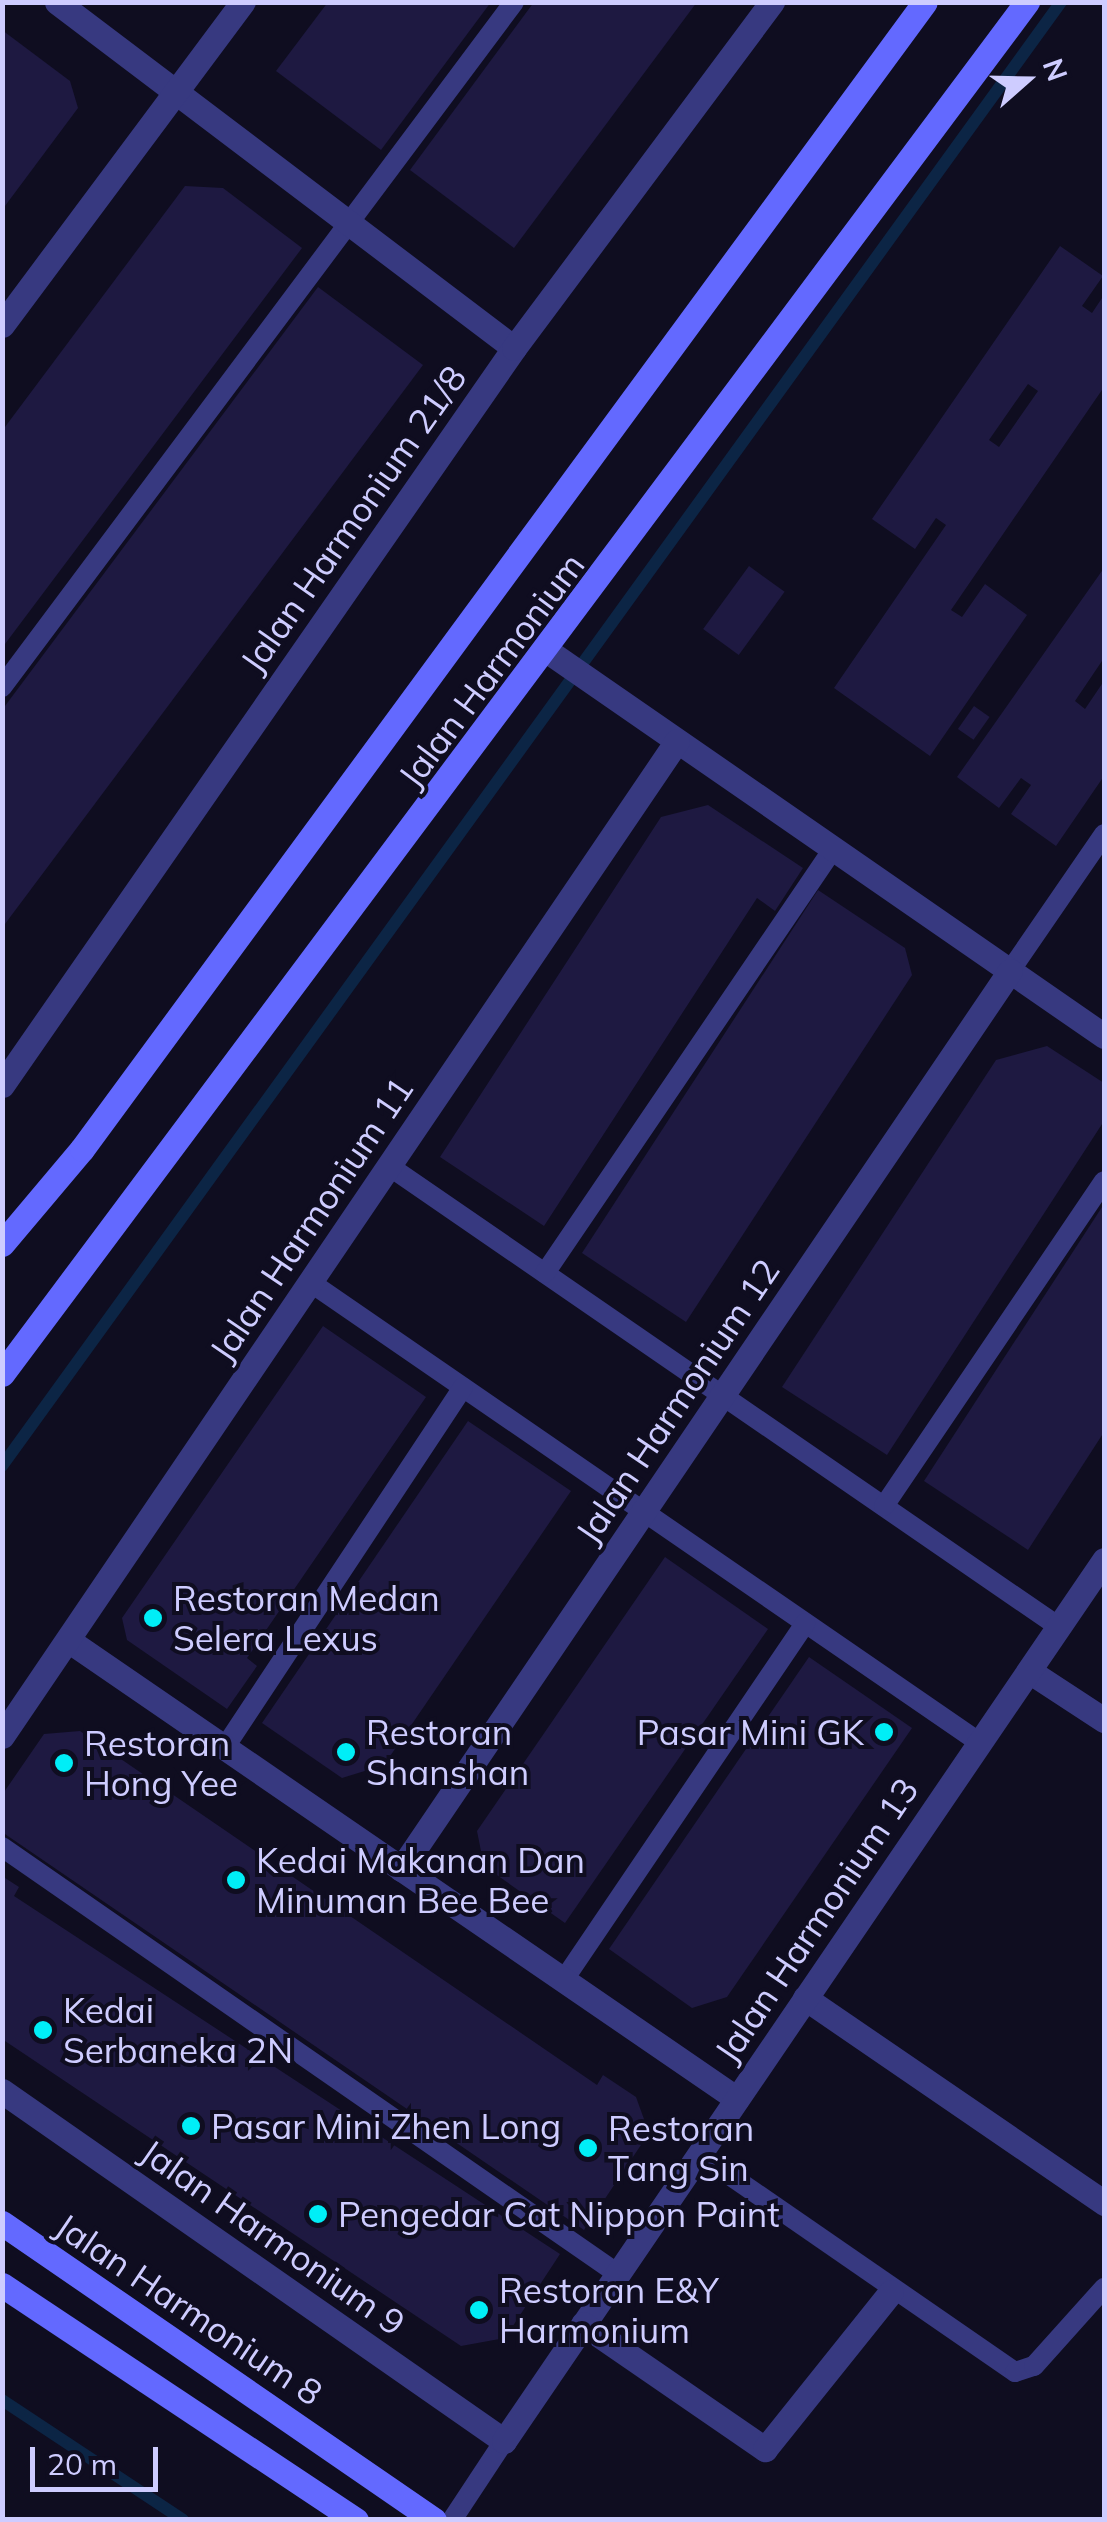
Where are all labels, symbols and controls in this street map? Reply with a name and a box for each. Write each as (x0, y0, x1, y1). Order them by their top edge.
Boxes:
north arrow (977, 30, 1077, 130)
text: N (1036, 54, 1076, 85)
street label: Jalan Harmonium 21/8 (231, 358, 475, 680)
street label: Jalan Harmonium (389, 545, 593, 795)
street label: Jalan Harmonium 11 (200, 1069, 422, 1369)
street label: Jalan Harmonium 12 (566, 1251, 788, 1551)
place label: Restoran Medan Selera Lexus (173, 1577, 440, 1659)
marker: Restoran Medan Selera Lexus (142, 1607, 164, 1629)
place label: Restoran Shanshan (366, 1711, 529, 1793)
place label: Pasar Mini GK (637, 1711, 864, 1753)
marker: Pasar Mini GK (873, 1721, 895, 1743)
place label: Restoran Hong Yee (84, 1722, 238, 1804)
marker: Restoran Shanshan (335, 1741, 357, 1763)
marker: Restoran Hong Yee (53, 1752, 75, 1774)
street label: Jalan Harmonium 13 (705, 1770, 927, 2070)
place label: Kedai Makanan Dan Minuman Bee Bee (256, 1839, 585, 1921)
marker: Kedai Makanan Dan Minuman Bee Bee (225, 1869, 247, 1891)
place label: Kedai Serbaneka 2N (63, 1989, 293, 2071)
marker: Kedai Serbaneka 2N (32, 2019, 54, 2041)
place label: Pasar Mini Zhen Long (211, 2105, 561, 2147)
place label: Restoran Tang Sin (608, 2107, 754, 2189)
marker: Pasar Mini Zhen Long (180, 2115, 202, 2137)
street label: Jalan Harmonium 9 (133, 2130, 413, 2344)
marker: Restoran Tang Sin (577, 2137, 599, 2159)
place label: Pengedar Cat Nippon Paint (338, 2193, 779, 2235)
marker: Pengedar Cat Nippon Paint (307, 2203, 329, 2225)
street label: Jalan Harmonium 8 (48, 2204, 330, 2414)
place label: Restoran E&Y Harmonium (499, 2269, 719, 2351)
marker: Restoran E&Y Harmonium (468, 2299, 490, 2321)
scale bar (35, 2427, 162, 2489)
text: 20 m (47, 2445, 117, 2483)

